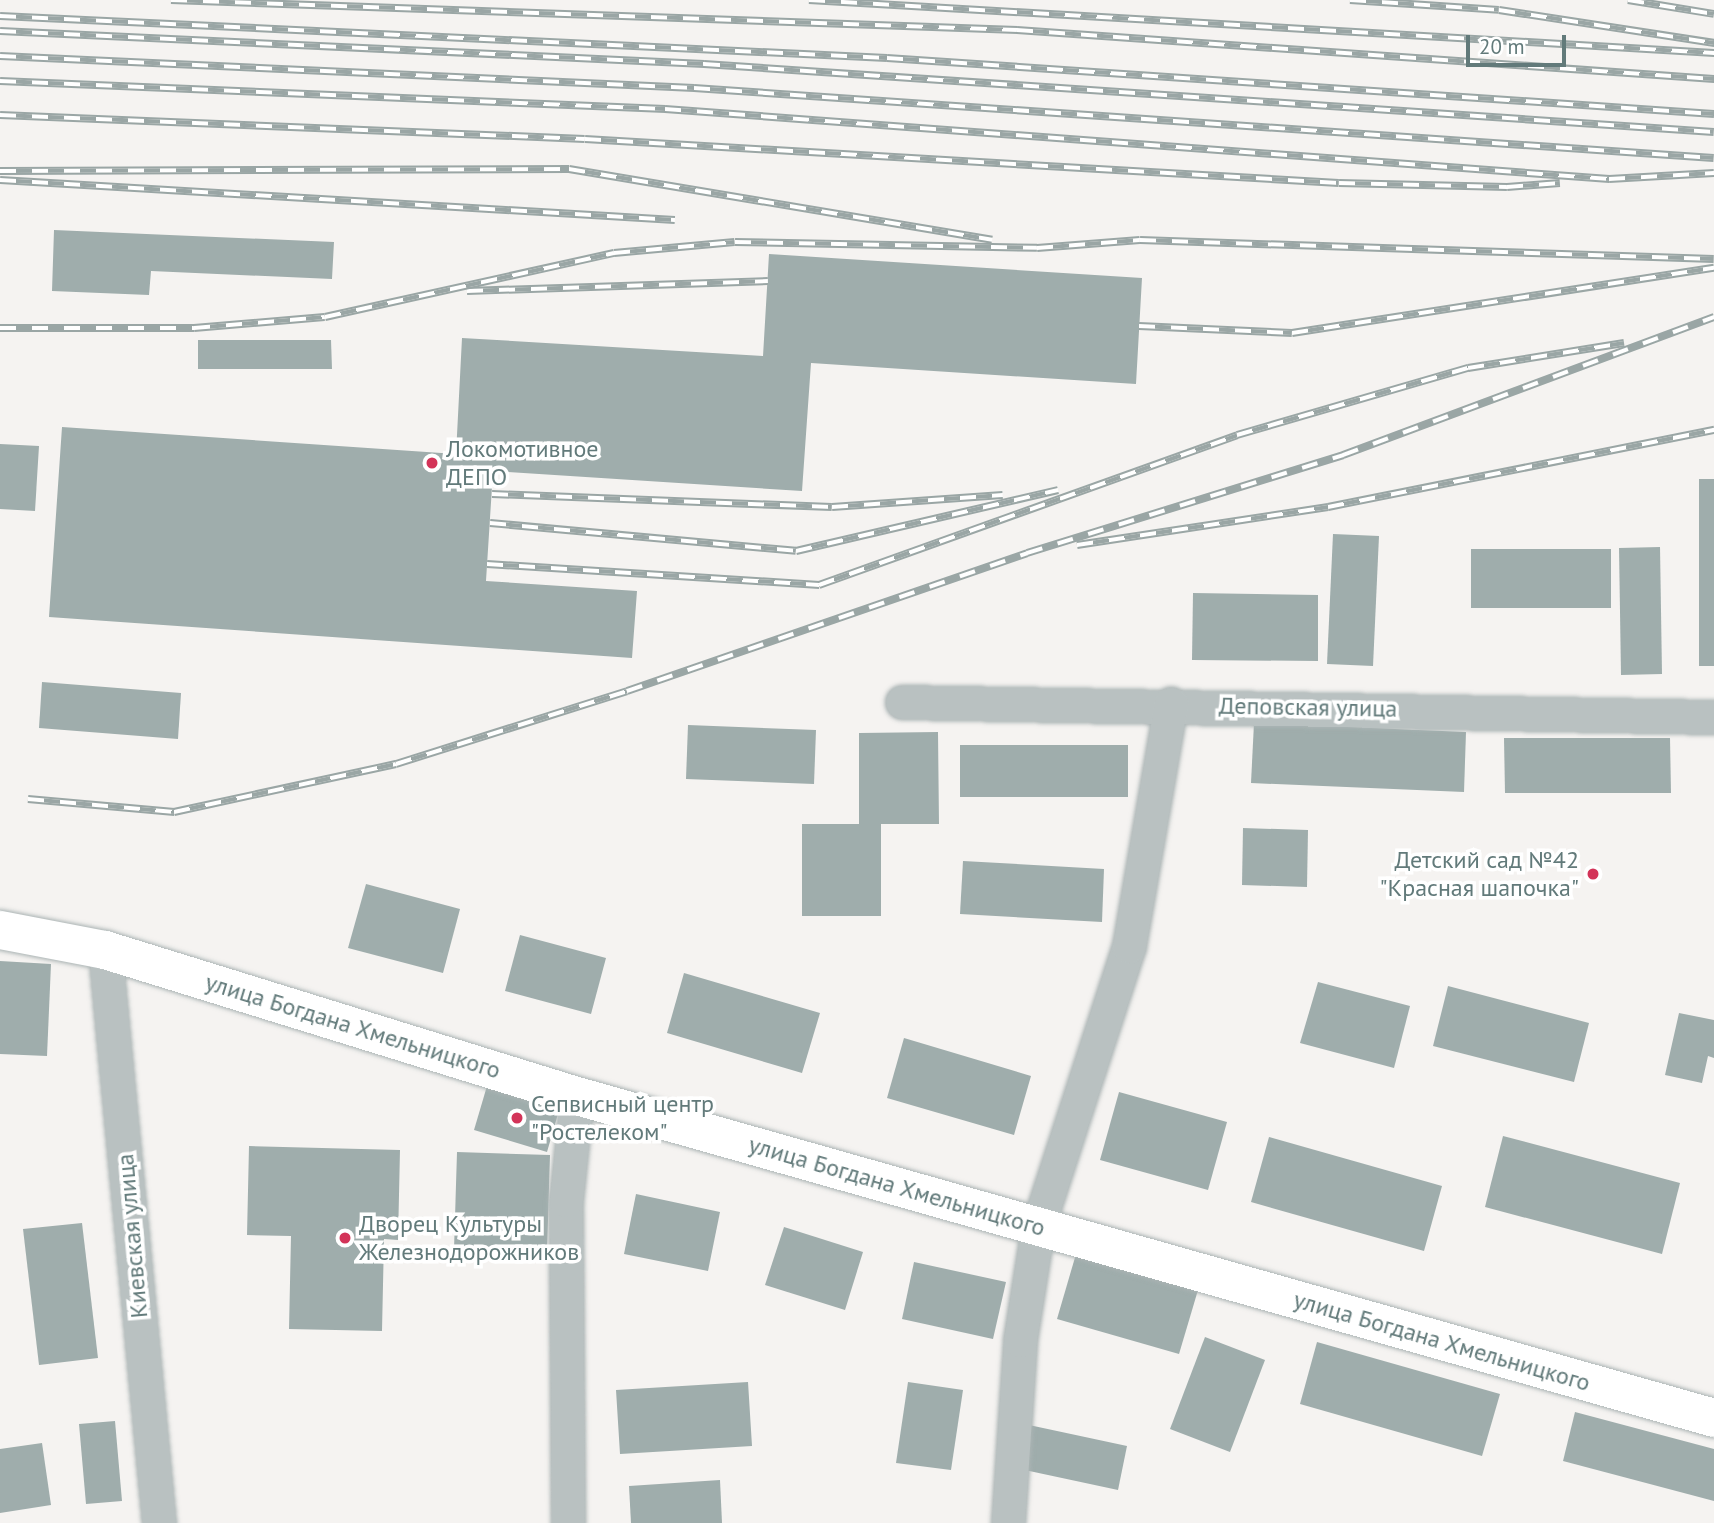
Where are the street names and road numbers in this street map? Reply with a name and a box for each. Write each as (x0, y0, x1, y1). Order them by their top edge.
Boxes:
street label: Деповская улица (1219, 691, 1397, 723)
street label: улица Богдана Хмельницкого (202, 967, 504, 1085)
street label: улица Богдана Хмельницкого (745, 1130, 1049, 1242)
street label: Киевская улица (110, 1153, 154, 1319)
street label: улица Богдана Хмельницкого (1290, 1285, 1594, 1397)

